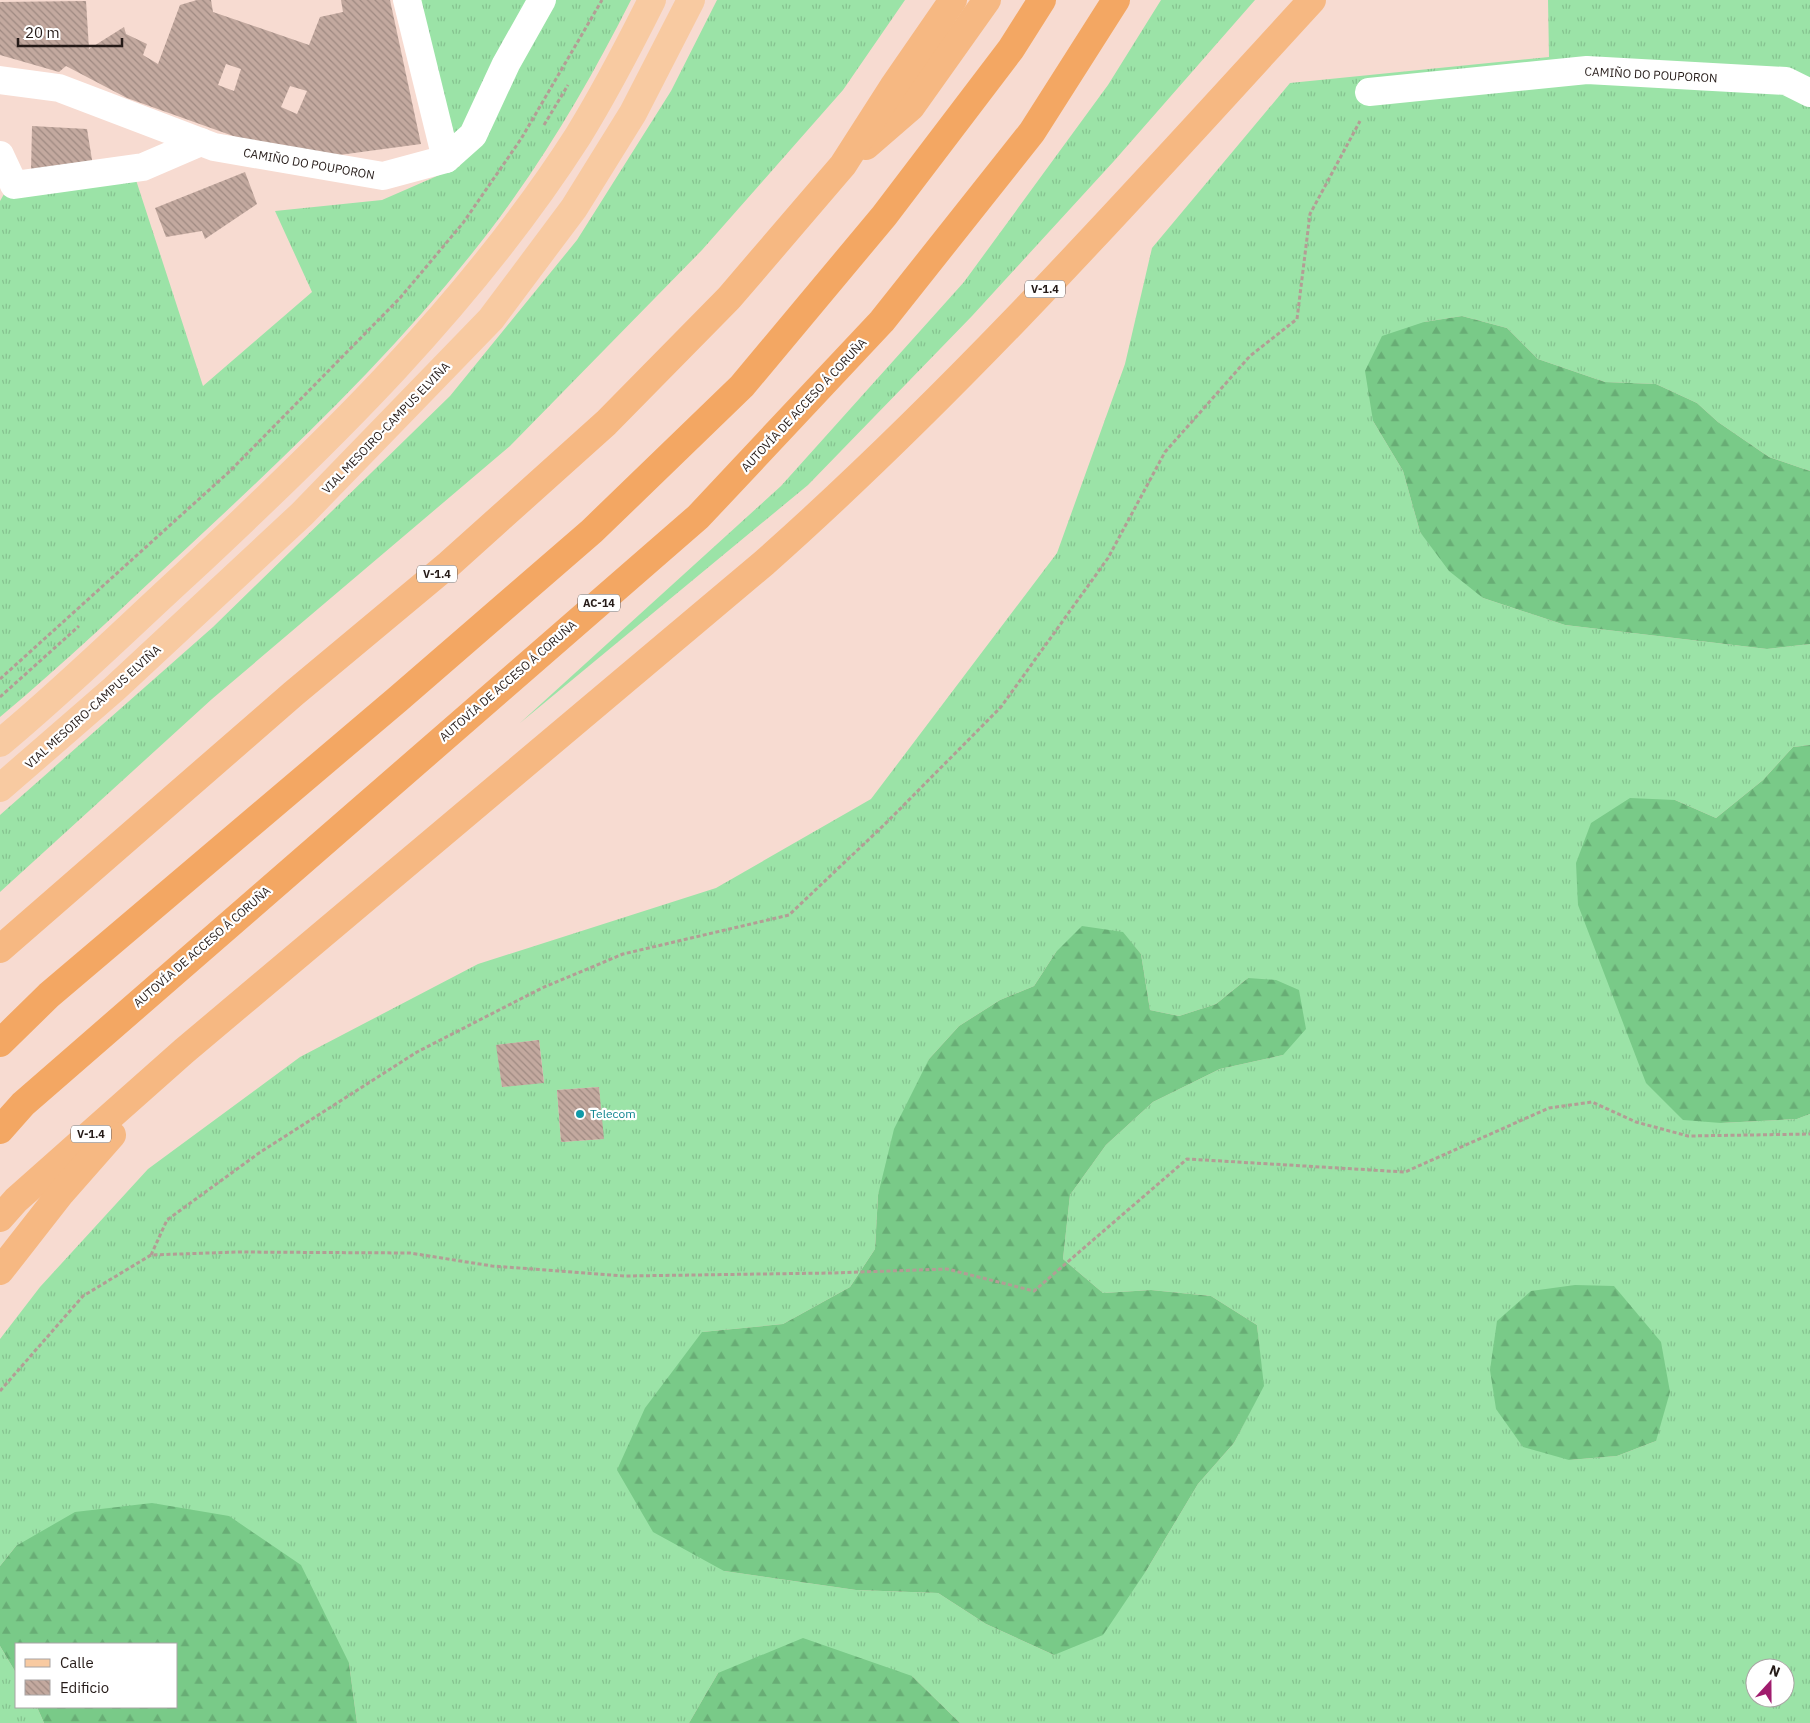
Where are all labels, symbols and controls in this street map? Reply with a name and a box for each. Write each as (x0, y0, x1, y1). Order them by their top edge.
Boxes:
scale bar (18, 15, 121, 47)
text: 20 m (25, 23, 60, 42)
street label: CAMIÑO DO POUPORON (1584, 64, 1718, 85)
street label: CAMIÑO DO POUPORON (242, 145, 376, 182)
road number: V-1.4 (1025, 280, 1065, 298)
street label: AUTOVÍA DE ACCESO Á CORUÑA (738, 335, 870, 474)
street label: VIAL MESOIRO-CAMPUS ELVIÑA (319, 358, 453, 497)
road number: V-1.4 (417, 566, 457, 582)
road number: AC-14 (578, 594, 620, 612)
street label: AUTOVÍA DE ACCESO Á CORUÑA (436, 617, 580, 744)
street label: VIAL MESOIRO-CAMPUS ELVIÑA (22, 641, 164, 772)
street label: AUTOVÍA DE ACCESO Á CORUÑA (130, 883, 274, 1010)
place label: Telecom (590, 1106, 636, 1121)
marker: Telecom (574, 1108, 586, 1120)
road number: V-1.4 (71, 1126, 111, 1142)
legend (15, 1643, 178, 1708)
text: Calle (60, 1653, 94, 1672)
north arrow (1745, 1658, 1795, 1708)
text: N (1767, 1661, 1783, 1681)
text: Edificio (60, 1678, 109, 1697)

